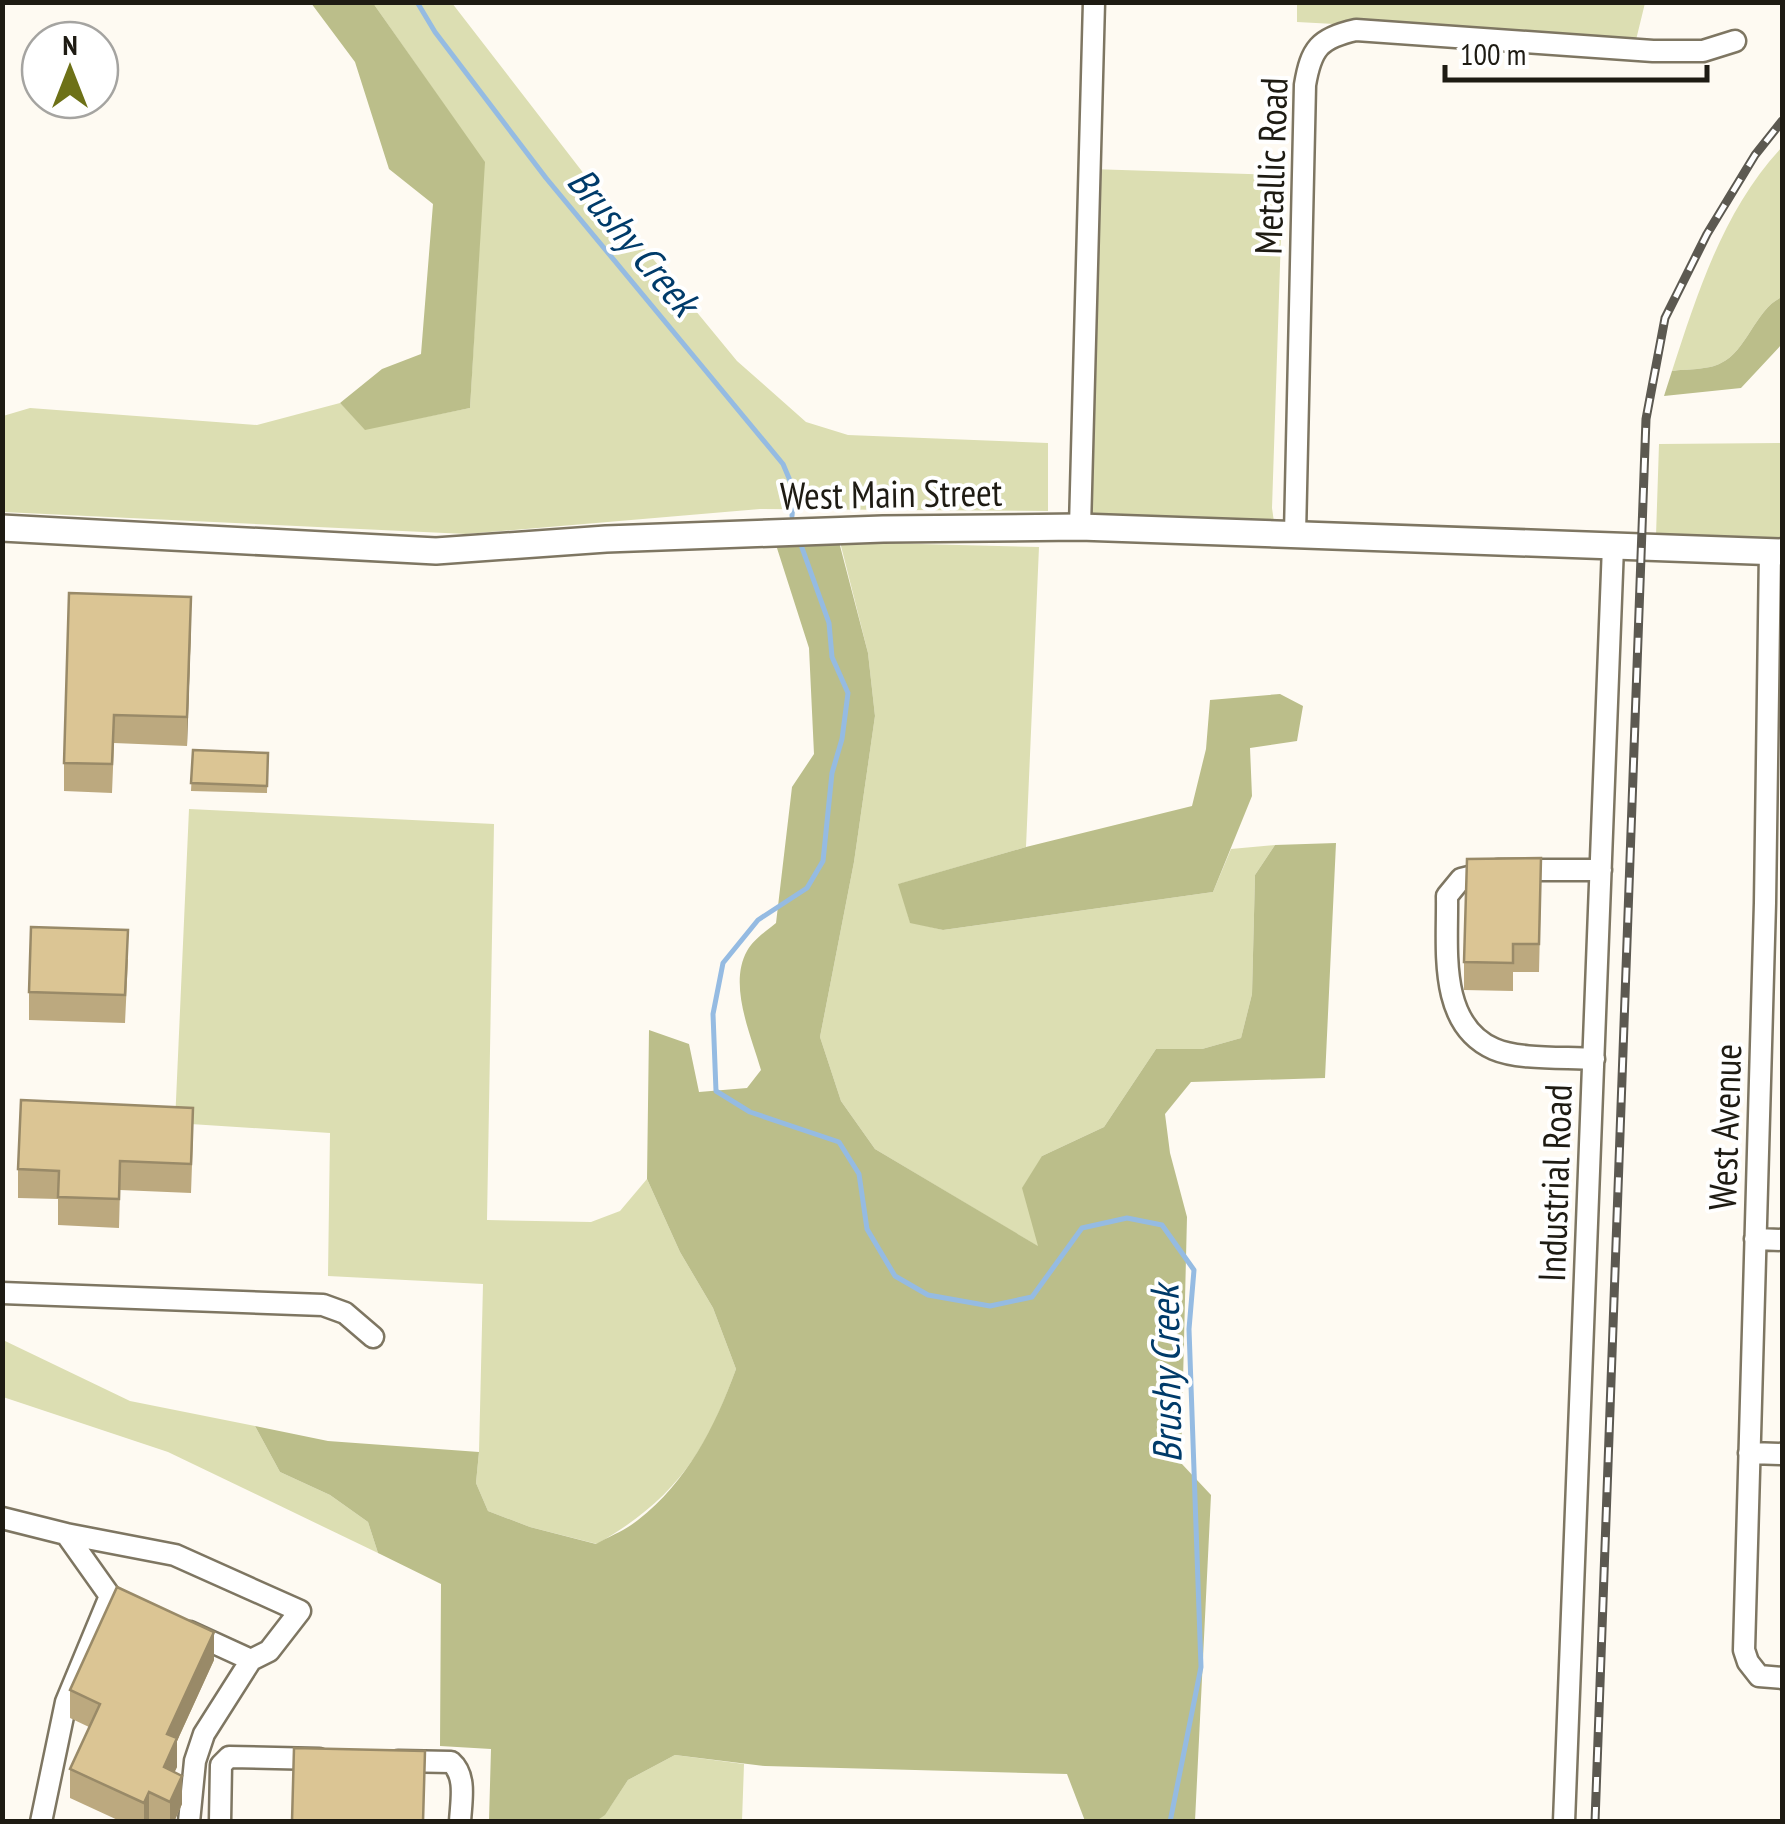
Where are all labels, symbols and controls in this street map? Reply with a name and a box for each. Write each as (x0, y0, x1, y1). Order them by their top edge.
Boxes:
north arrow (20, 20, 120, 120)
scale bar (1445, 20, 1708, 82)
text: N (62, 26, 78, 63)
text: 100 m (1460, 34, 1526, 73)
street label: Metallic Road (1242, 77, 1298, 255)
water label: Brushy Creek (557, 156, 714, 329)
street label: West Main Street (779, 467, 1003, 519)
street label: West Avenue (1697, 1043, 1751, 1211)
street label: Industrial Road (1526, 1084, 1582, 1282)
water label: Brushy Creek (1137, 1280, 1193, 1463)

